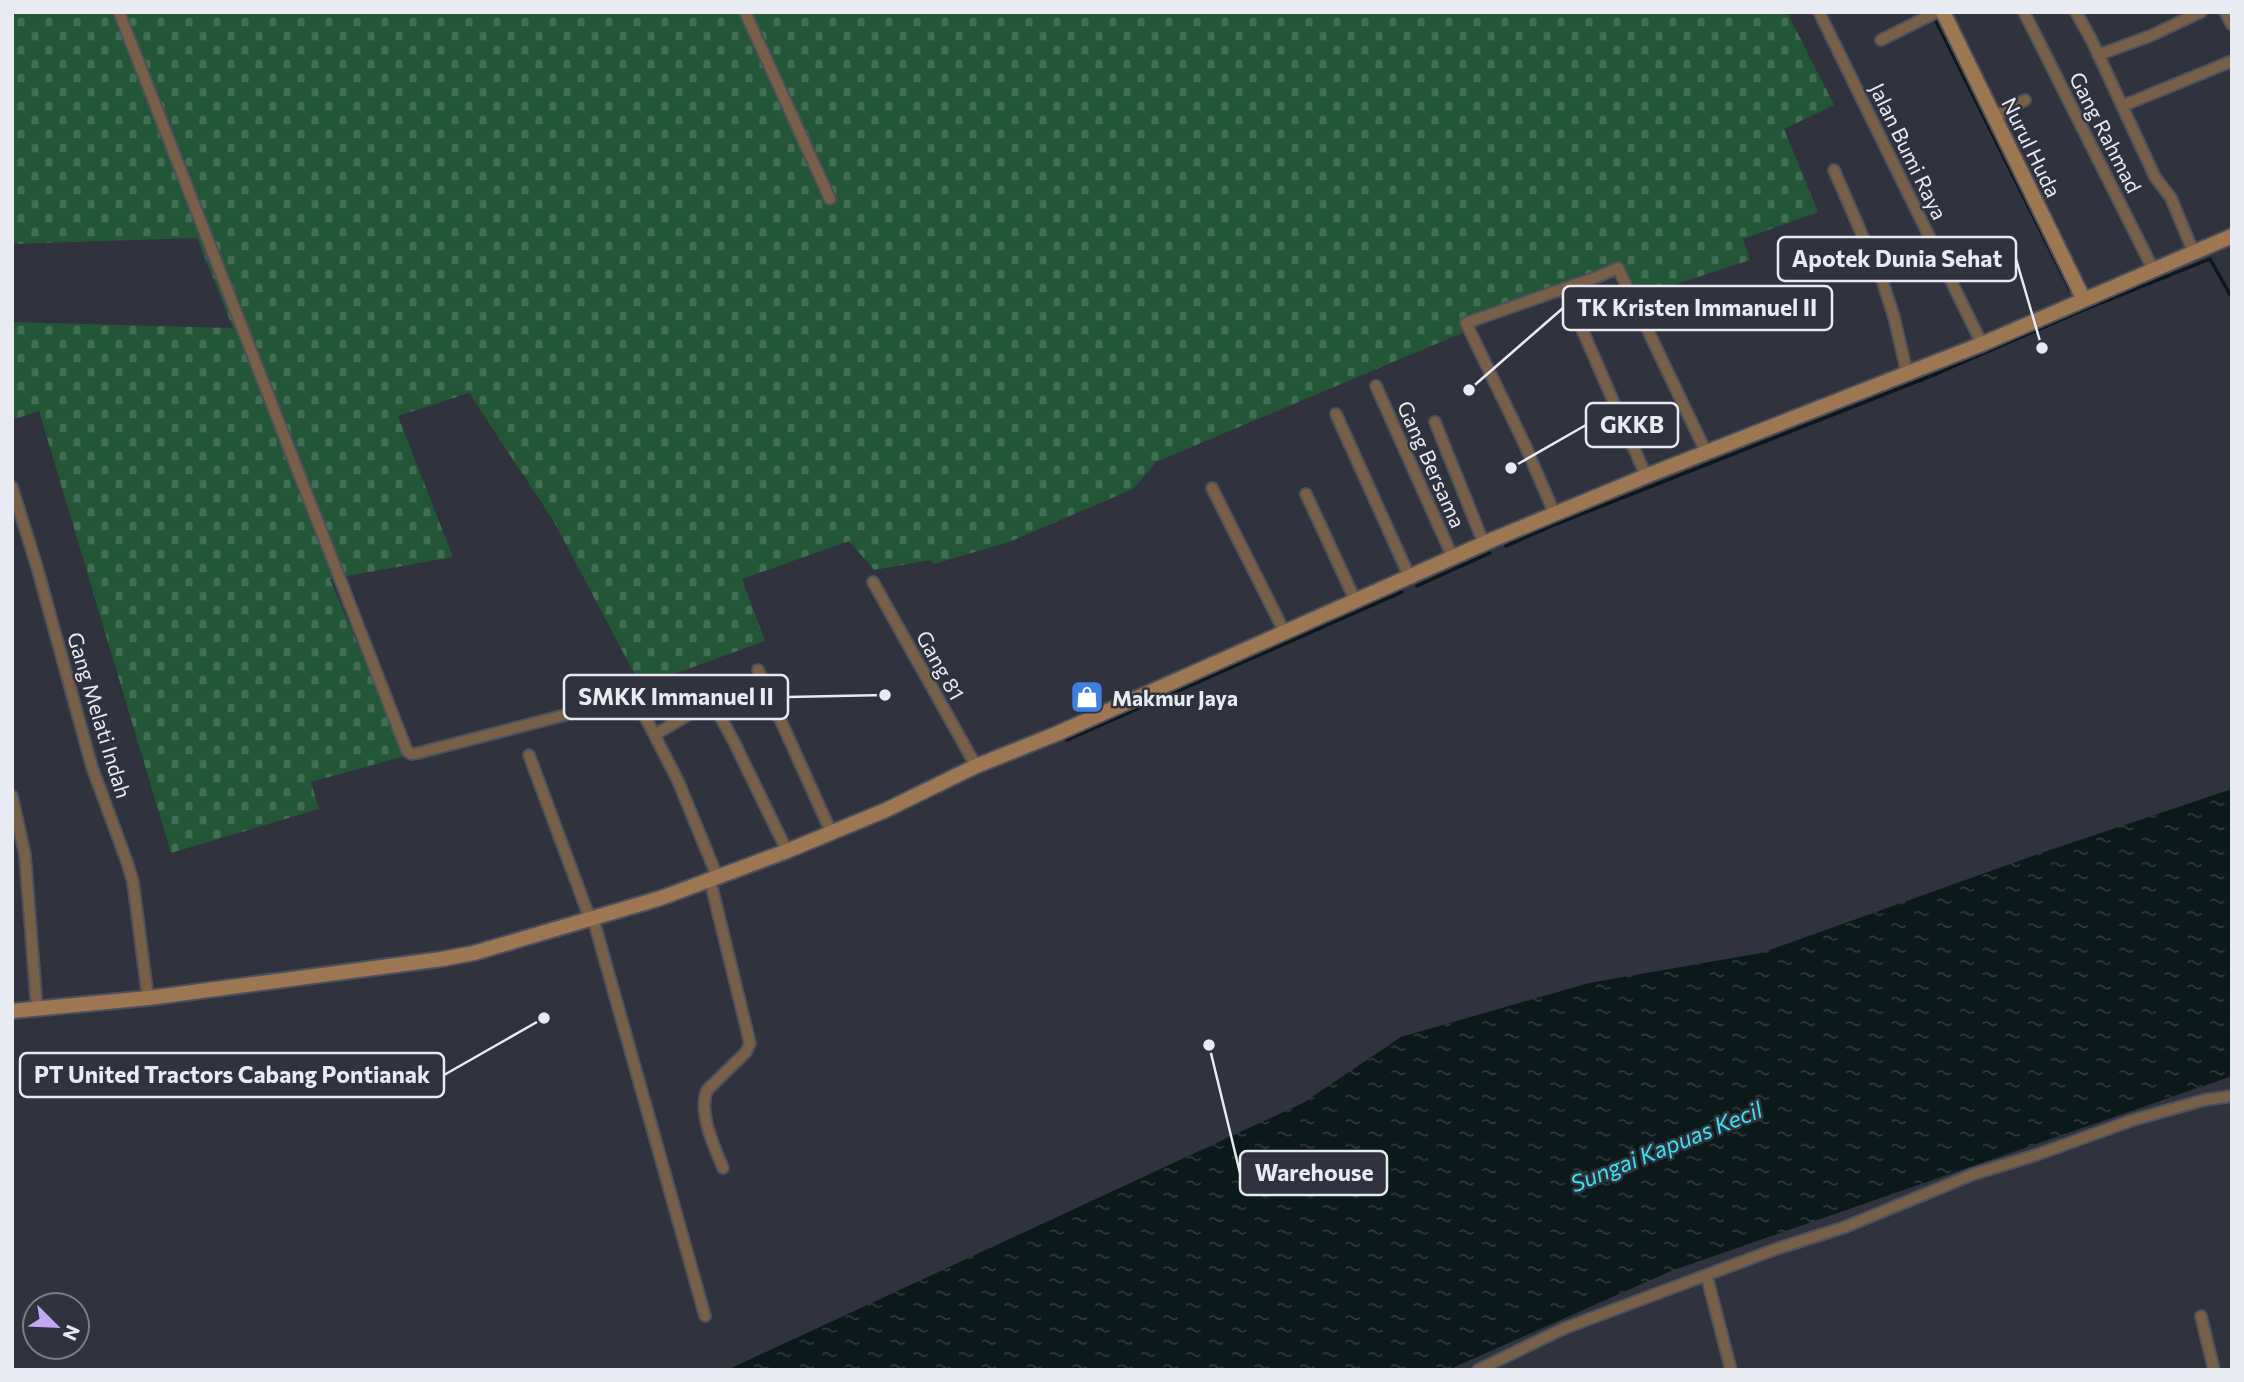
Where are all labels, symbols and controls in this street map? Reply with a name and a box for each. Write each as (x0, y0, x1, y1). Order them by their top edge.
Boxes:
street label: Gang Rahmad (2065, 67, 2147, 197)
street label: Jalan Bumi Raya (1865, 79, 1953, 223)
street label: Nurul Huda (1997, 93, 2067, 201)
callout: Apotek Dunia Sehat (1778, 237, 2016, 281)
text: Apotek Dunia Sehat (1792, 244, 2002, 272)
callout: TK Kristen Immanuel II (1563, 286, 1832, 330)
text: TK Kristen Immanuel II (1577, 293, 1817, 321)
street label: Gang Bersama (1393, 397, 1471, 531)
callout: GKKB (1586, 403, 1678, 447)
text: GKKB (1600, 410, 1664, 438)
street label: Gang 81 (912, 626, 970, 704)
street label: Gang Melati Indah (63, 629, 137, 801)
callout: SMKK Immanuel II (564, 675, 788, 719)
shop icon: Makmur Jaya (1068, 678, 1106, 716)
text: SMKK Immanuel II (578, 682, 774, 710)
place label: Makmur Jaya (1112, 685, 1238, 710)
callout: PT United Tractors Cabang Pontianak (20, 1053, 444, 1097)
text: PT United Tractors Cabang Pontianak (34, 1060, 430, 1088)
water label: Sungai Kapuas Kecil (1566, 1094, 1767, 1197)
callout: Warehouse (1240, 1151, 1387, 1195)
text: Warehouse (1254, 1158, 1374, 1186)
north arrow (21, 1291, 91, 1361)
text: N (59, 1322, 85, 1344)

